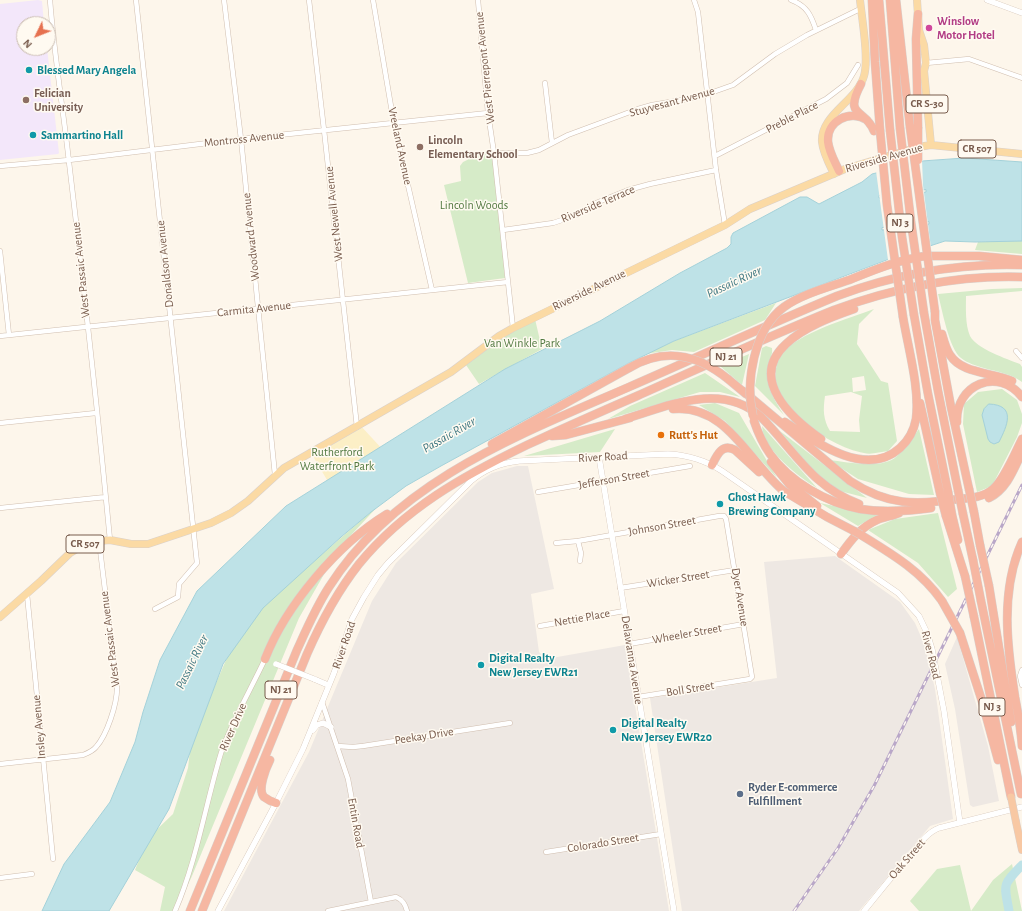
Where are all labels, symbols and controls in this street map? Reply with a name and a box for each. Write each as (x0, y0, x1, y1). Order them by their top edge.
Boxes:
street label: West Pierrepont Avenue (472, 11, 498, 125)
place label: Winslow Motor Hotel (937, 14, 995, 42)
north arrow (16, 16, 56, 56)
marker: Winslow Motor Hotel (924, 23, 934, 33)
text: N (21, 37, 34, 50)
place label: Blessed Mary Angela (37, 63, 136, 77)
marker: Blessed Mary Angela (24, 65, 34, 75)
street label: Stuyvesant Avenue (628, 84, 716, 120)
place label: Felician University (34, 86, 83, 114)
marker: Felician University (21, 95, 31, 105)
road number: CR S-30 (906, 95, 948, 113)
street label: Preble Place (763, 98, 821, 136)
street label: Vreeland Avenue (385, 106, 415, 186)
place label: Sammartino Hall (41, 128, 123, 142)
street label: Montross Avenue (203, 128, 285, 150)
marker: Sammartino Hall (28, 130, 38, 140)
place label: Lincoln Elementary School (428, 133, 518, 161)
street label: Riverside Avenue (844, 140, 924, 176)
road number: CR 507 (958, 140, 996, 158)
marker: Lincoln Elementary School (415, 142, 425, 152)
street label: West Newell Avenue (322, 166, 346, 262)
street label: Riverside Terrace (559, 182, 637, 226)
street label: Woodward Avenue (239, 192, 263, 282)
park label: Lincoln Woods (440, 198, 508, 212)
road number: NJ 3 (887, 214, 913, 232)
street label: Donaldson Avenue (153, 220, 177, 308)
street label: West Passaic Avenue (69, 221, 93, 319)
water label: Passaic River (704, 263, 764, 301)
street label: Riverside Avenue (550, 266, 628, 314)
street label: Carmita Avenue (216, 298, 292, 320)
park label: Van Winkle Park (484, 336, 560, 350)
road number: NJ 21 (710, 348, 742, 366)
water label: Passaic River (420, 414, 478, 456)
place label: Rutt's Hut (669, 428, 718, 442)
marker: Rutt's Hut (656, 430, 666, 440)
park label: Rutherford Waterfront Park (300, 445, 374, 473)
street label: River Road (578, 449, 628, 465)
street label: Jefferson Street (577, 466, 651, 492)
place label: Ghost Hawk Brewing Company (728, 490, 815, 518)
marker: Ghost Hawk Brewing Company (715, 499, 725, 509)
street label: Johnson Street (627, 513, 697, 539)
road number: CR 507 (66, 535, 104, 553)
street label: Wicker Street (646, 567, 710, 591)
street label: Dyer Avenue (728, 567, 752, 627)
street label: West Passaic Avenue (97, 590, 123, 688)
street label: Nettie Place (553, 606, 611, 630)
street label: Delawanna Avenue (618, 615, 646, 705)
street label: River Road (329, 619, 359, 671)
street label: Wheeler Street (651, 621, 723, 647)
street label: River Road (918, 629, 944, 681)
water label: Passaic River (172, 632, 212, 692)
place label: Digital Realty New Jersey EWR21 (489, 651, 578, 679)
marker: Digital Realty New Jersey EWR21 (476, 660, 486, 670)
street label: Boll Street (665, 678, 715, 700)
road number: NJ 21 (265, 681, 297, 699)
street label: Insley Avenue (29, 694, 49, 760)
road number: NJ 3 (979, 698, 1005, 716)
street label: River Drive (216, 701, 250, 753)
place label: Digital Realty New Jersey EWR20 (621, 716, 712, 744)
street label: Peekay Drive (393, 724, 455, 748)
marker: Digital Realty New Jersey EWR20 (608, 725, 618, 735)
place label: Ryder E-commerce Fulfillment (748, 780, 837, 808)
marker: Ryder E-commerce Fulfillment (735, 789, 745, 799)
street label: Entin Road (345, 797, 367, 849)
street label: Colorado Street (566, 830, 640, 856)
street label: Oak Street (886, 836, 928, 882)

